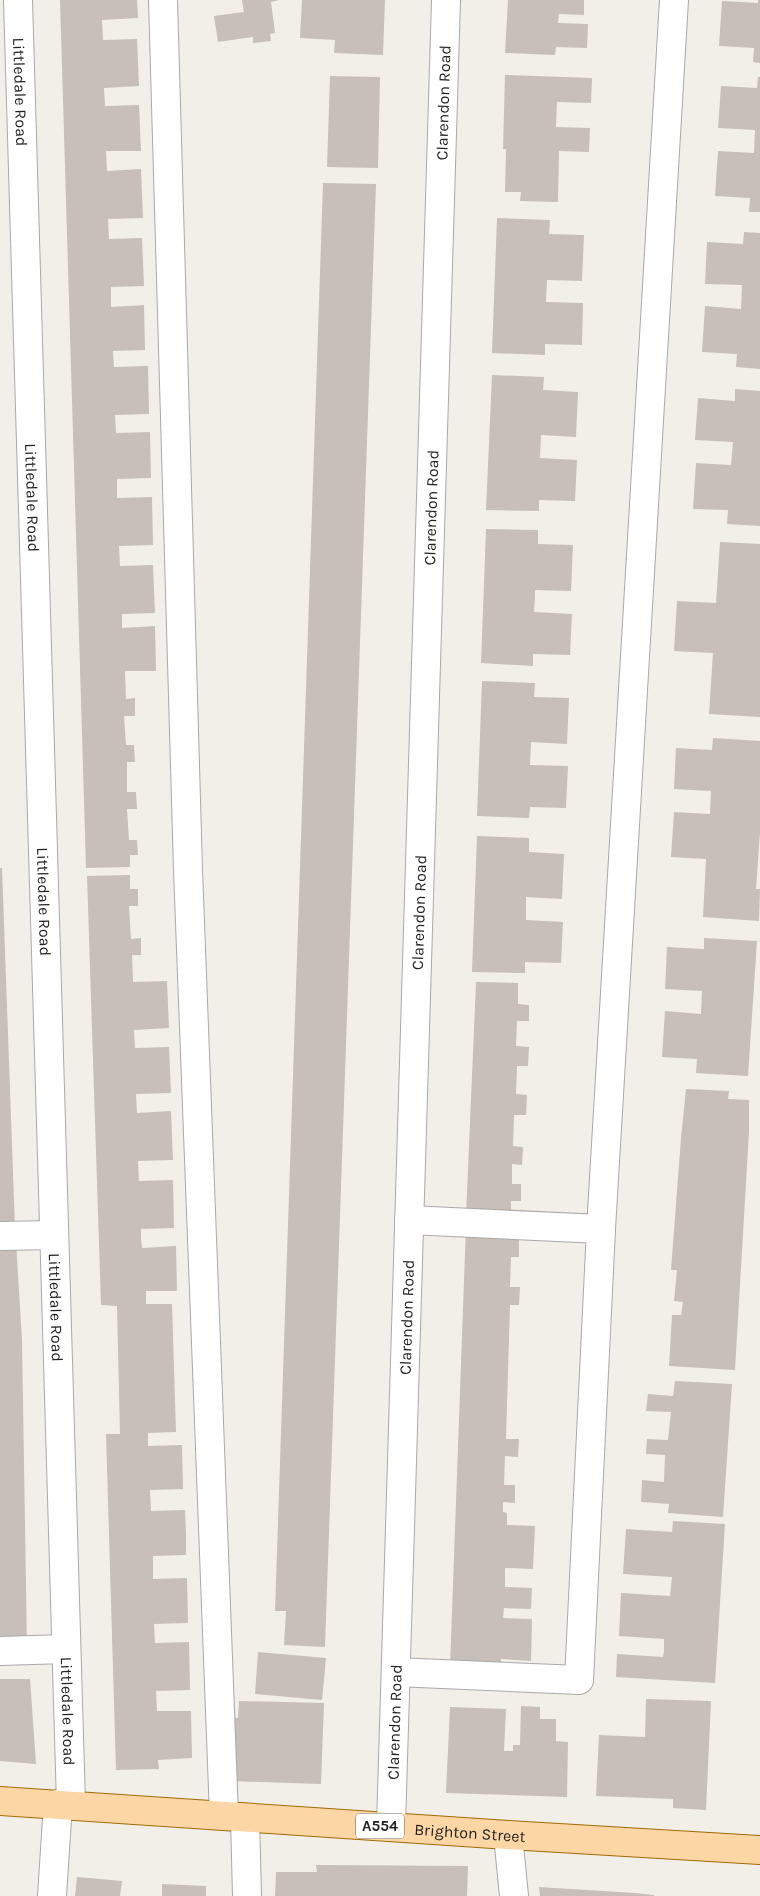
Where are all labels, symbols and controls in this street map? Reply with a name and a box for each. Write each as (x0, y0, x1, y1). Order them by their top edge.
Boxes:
street label: Littledale Road (9, 37, 31, 147)
street label: Clarendon Road (432, 45, 455, 161)
street label: Littledale Road (21, 443, 43, 552)
street label: Clarendon Road (420, 450, 442, 566)
street label: Littledale Road (33, 847, 55, 956)
street label: Clarendon Road (408, 854, 430, 970)
street label: Littledale Road (45, 1253, 67, 1362)
street label: Clarendon Road (396, 1259, 418, 1375)
street label: Littledale Road (57, 1657, 79, 1766)
street label: Clarendon Road (383, 1664, 406, 1780)
road number: A554 (356, 1814, 404, 1838)
street label: Brighton Street (414, 1820, 526, 1846)

